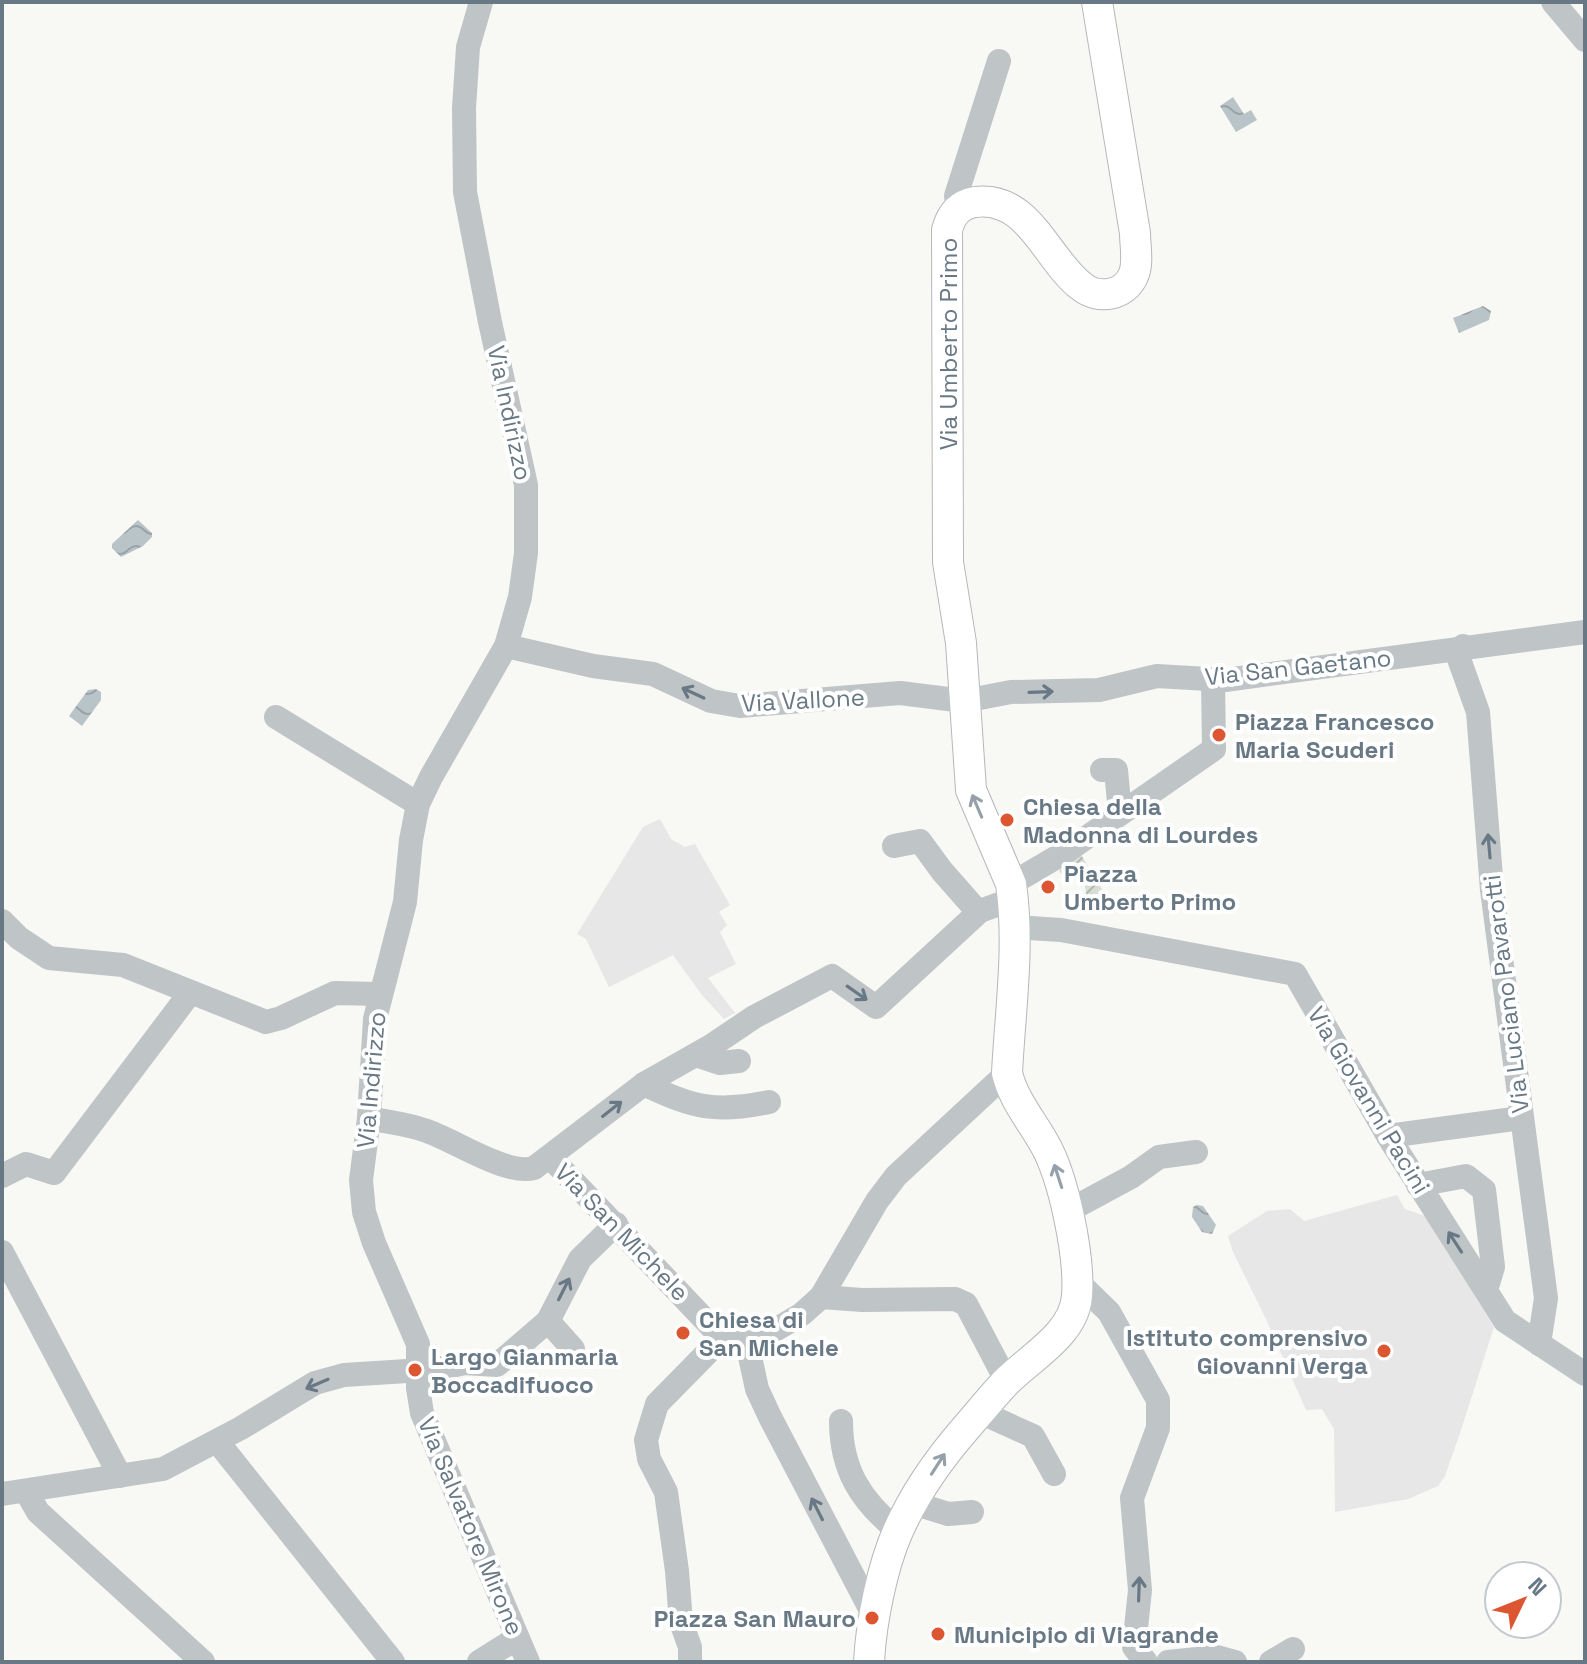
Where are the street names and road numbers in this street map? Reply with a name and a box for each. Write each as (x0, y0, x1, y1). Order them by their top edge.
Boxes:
street label: Via Umberto Primo (933, 238, 964, 450)
street label: Via Indirizzo (481, 343, 539, 483)
street label: Via San Gaetano (1203, 642, 1393, 692)
street label: Via Vallone (740, 681, 866, 719)
street label: Via Luciano Pavarotti (1476, 873, 1536, 1115)
street label: Via Giovanni Pacini (1301, 1001, 1437, 1199)
street label: Via Indirizzo (350, 1010, 392, 1150)
street label: Via San Michele (548, 1156, 696, 1308)
street label: Via Salvatore Mirone (411, 1412, 531, 1640)

